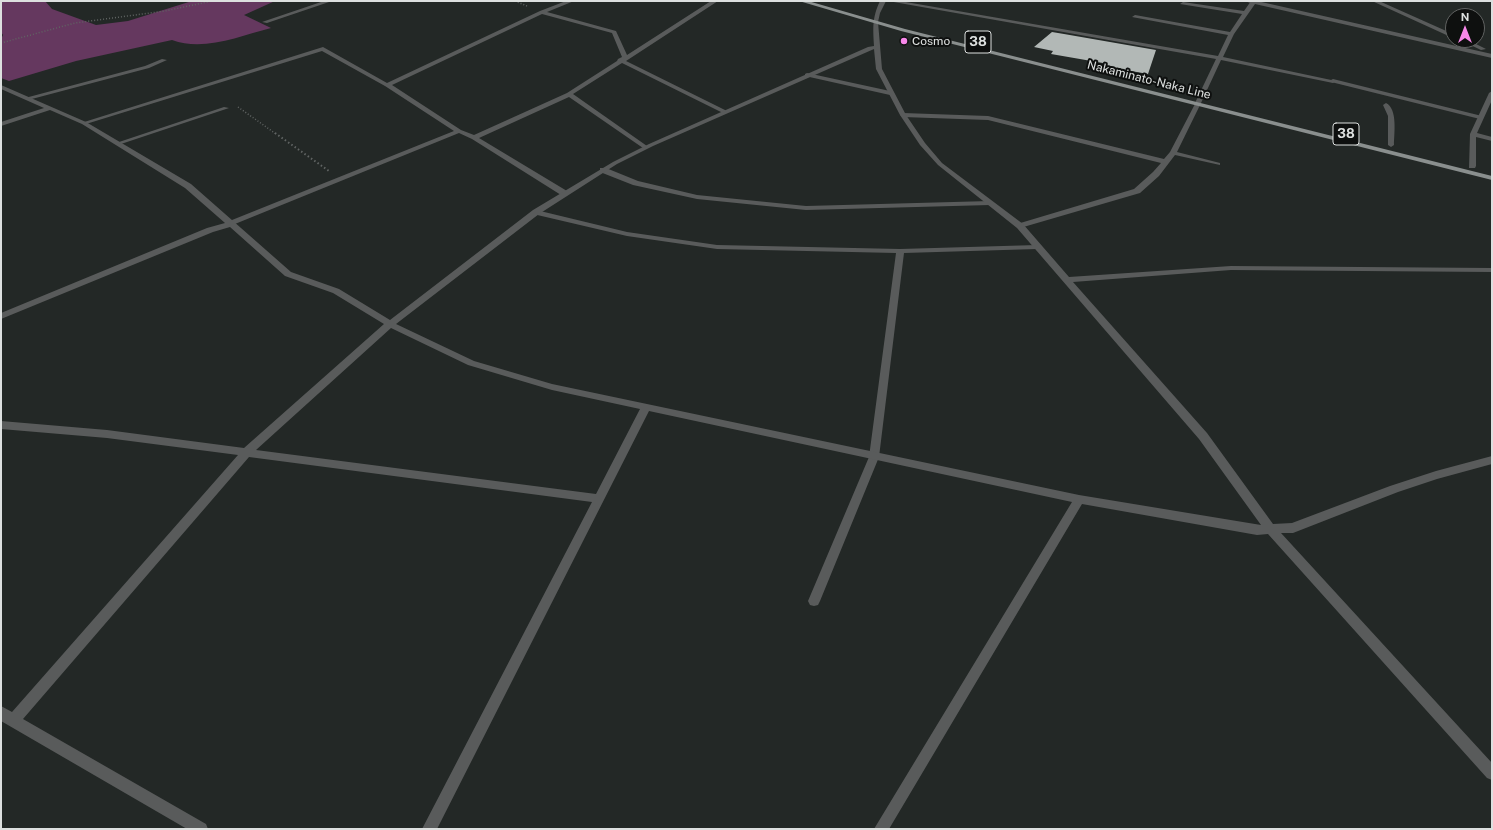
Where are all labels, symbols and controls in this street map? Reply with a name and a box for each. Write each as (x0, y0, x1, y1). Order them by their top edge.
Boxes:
north arrow (1445, 8, 1485, 48)
text: N (1461, 11, 1469, 23)
road number: 38 (965, 31, 991, 53)
place label: Cosmo (912, 34, 950, 48)
marker: Cosmo (899, 36, 909, 46)
street label: Nakaminato-Naka Line (1086, 58, 1212, 102)
road number: 38 (1333, 123, 1359, 145)

